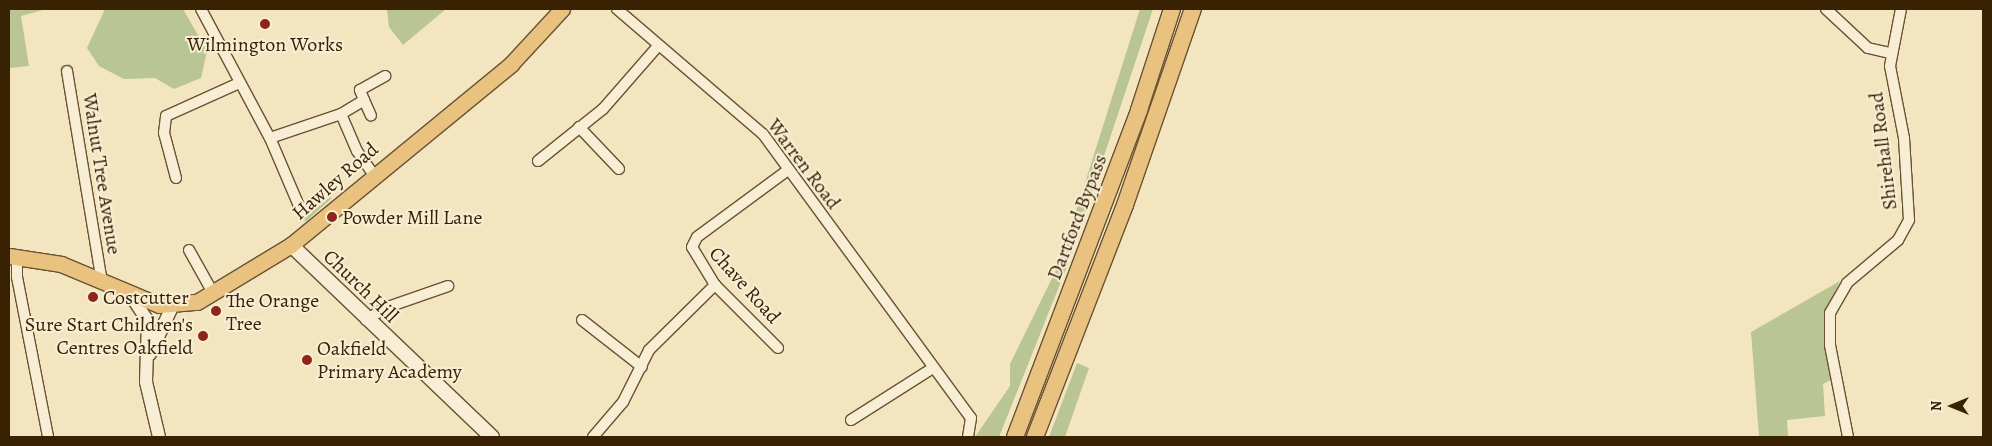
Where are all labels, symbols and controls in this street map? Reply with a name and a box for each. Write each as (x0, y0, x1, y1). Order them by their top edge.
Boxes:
marker: Wilmington Works (259, 18, 271, 30)
place label: Wilmington Works (187, 32, 343, 56)
street label: Shirehall Road (1864, 91, 1902, 211)
street label: Walnut Tree Avenue (77, 92, 127, 256)
street label: Warren Road (762, 114, 846, 214)
street label: Hawley Road (287, 137, 383, 225)
street label: Dartford Bypass (1042, 151, 1112, 283)
place label: Powder Mill Lane (342, 205, 482, 229)
marker: Powder Mill Lane (326, 211, 338, 223)
street label: Chave Road (704, 242, 786, 328)
street label: Church Hill (319, 244, 403, 328)
place label: Costcutter (103, 285, 189, 309)
place label: The Orange Tree (226, 288, 319, 335)
marker: Costcutter (87, 291, 99, 303)
marker: The Orange Tree (210, 305, 222, 317)
place label: Sure Start Children's Centres Oakfield (25, 312, 193, 359)
marker: Sure Start Children's Centres Oakfield (197, 330, 209, 342)
place label: Oakfield Primary Academy (317, 336, 462, 383)
marker: Oakfield Primary Academy (301, 354, 313, 366)
north arrow (1927, 381, 1977, 431)
text: N (1927, 401, 1946, 411)

